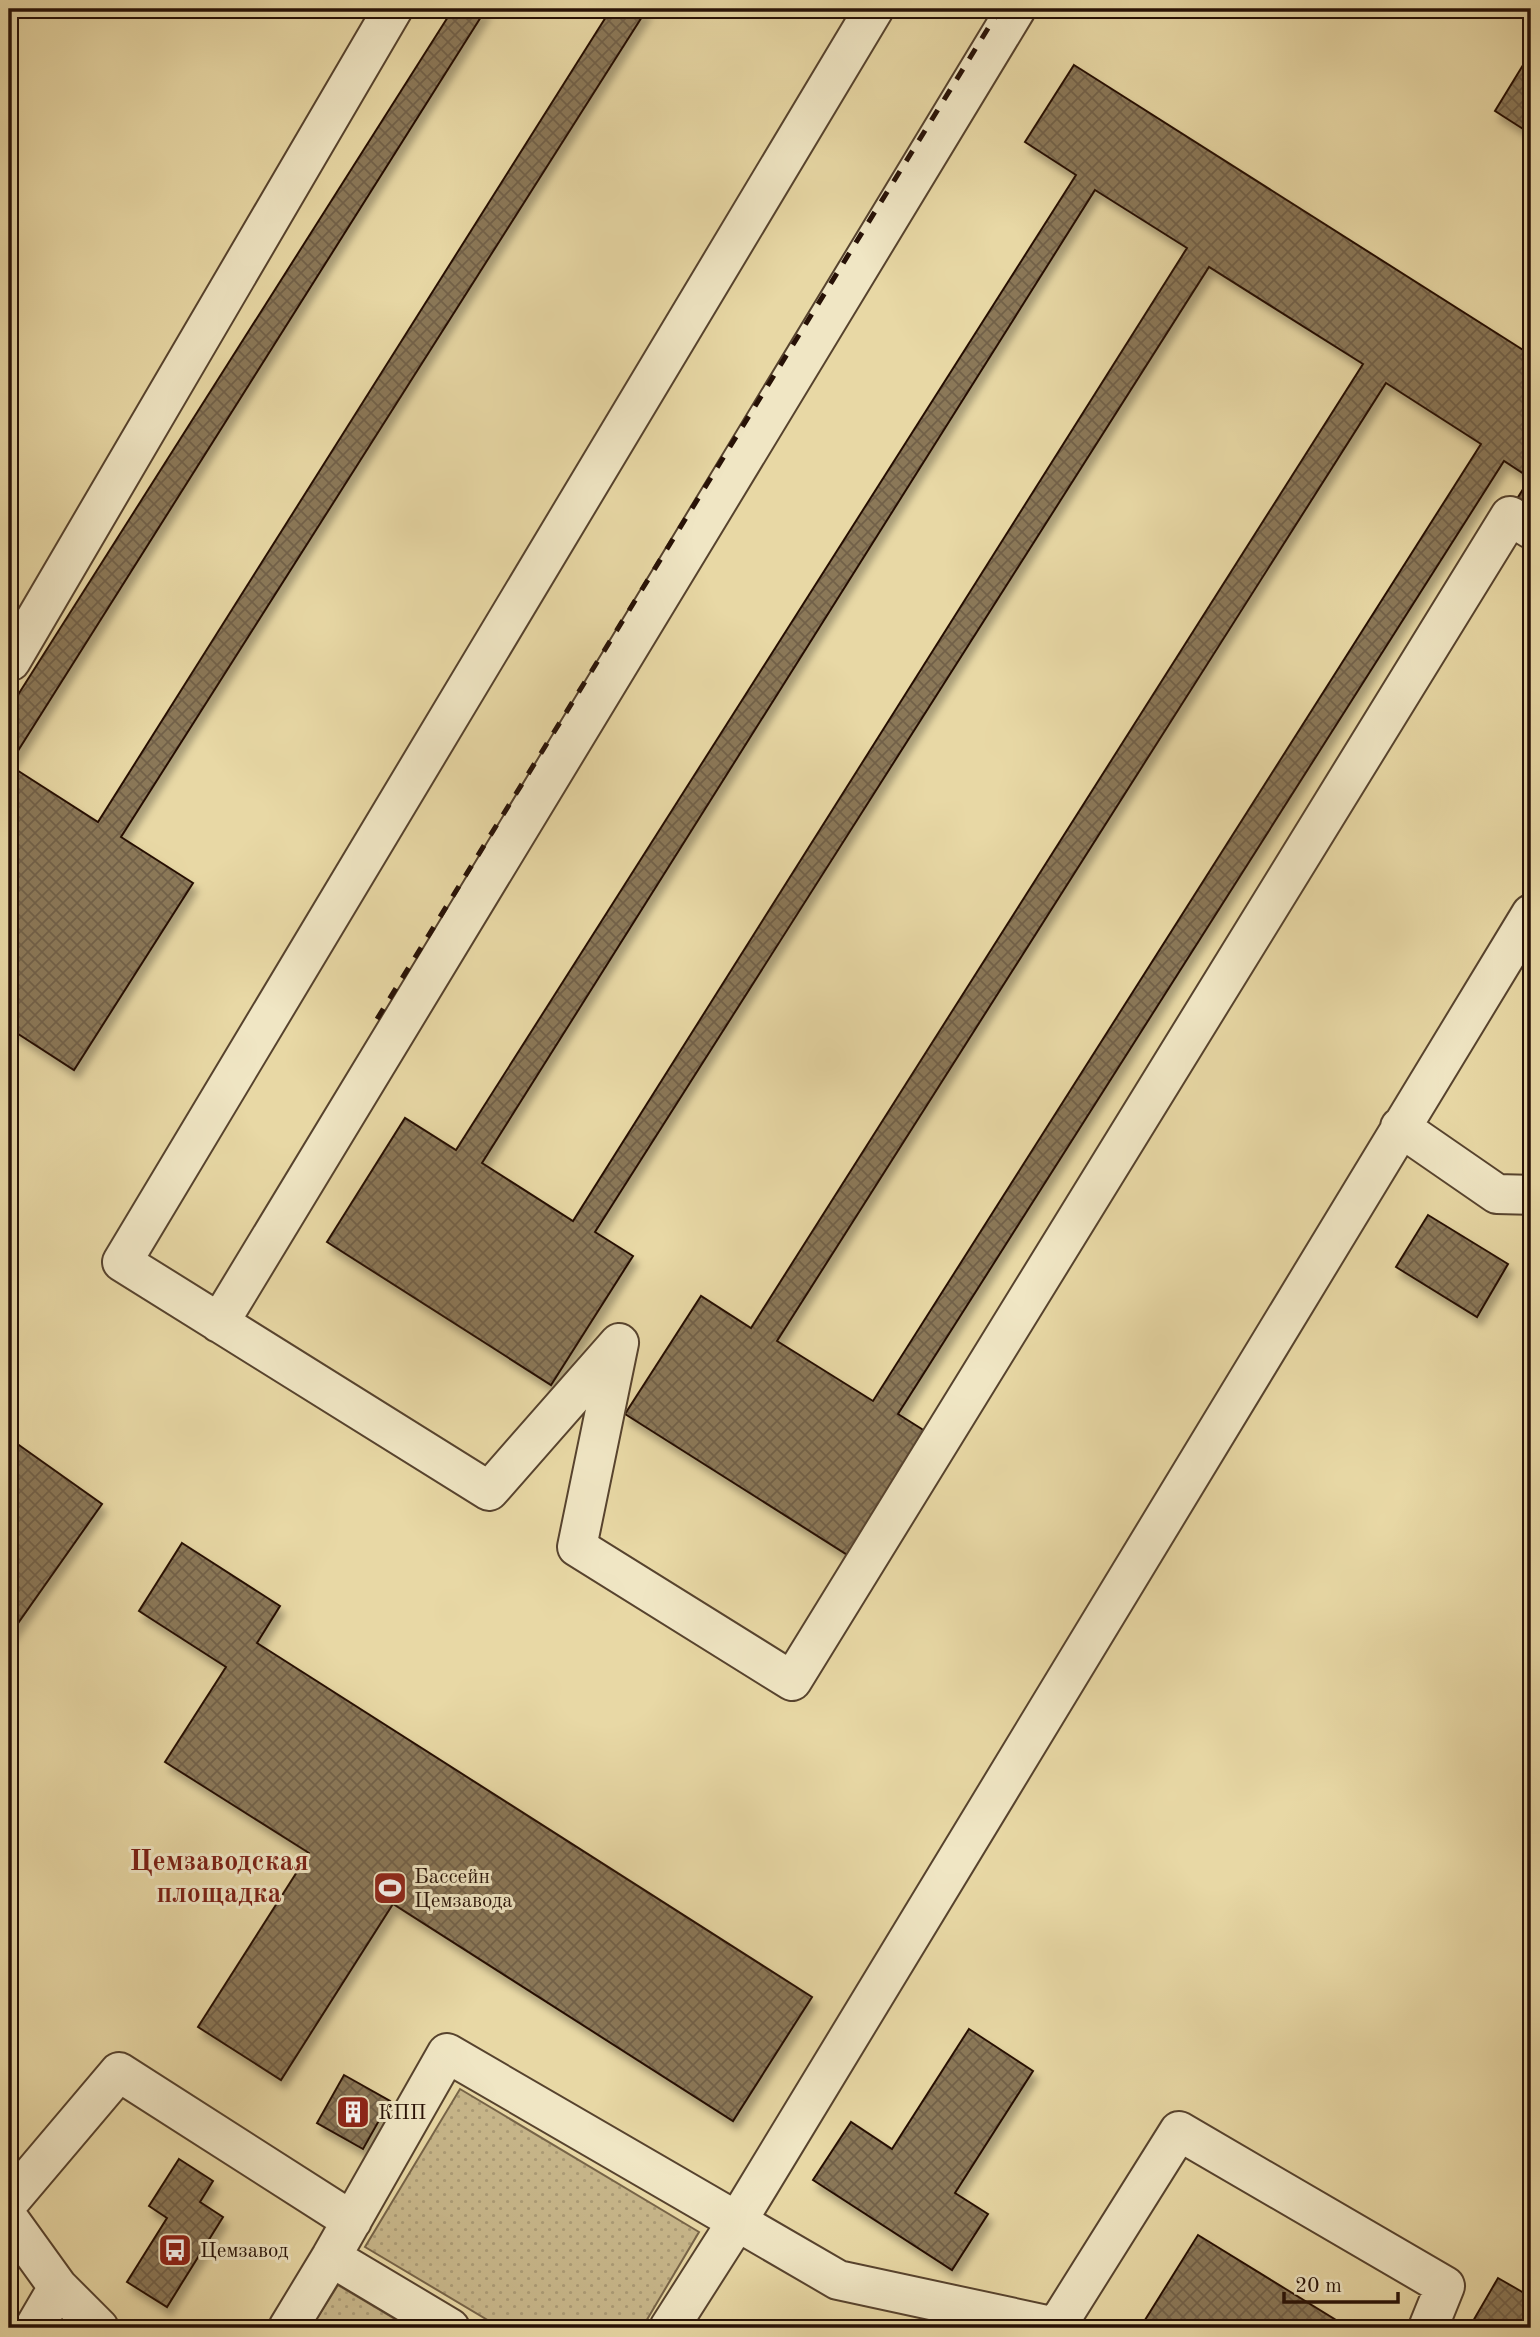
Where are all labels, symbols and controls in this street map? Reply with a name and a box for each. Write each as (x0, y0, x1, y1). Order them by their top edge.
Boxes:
district label: Цемзаводская площадка (129, 1849, 309, 1909)
place label: Бассейн Цемзавода (414, 1867, 513, 1912)
sports icon: Бассейн Цемзавода (371, 1869, 409, 1907)
building icon: КПП (334, 2093, 372, 2131)
place label: КПП (378, 2103, 426, 2124)
bus stop icon: Цемзавод (156, 2231, 194, 2269)
place label: Цемзавод (200, 2241, 289, 2262)
scale bar (1284, 2260, 1398, 2304)
text: 20 m (1295, 2276, 1342, 2297)

